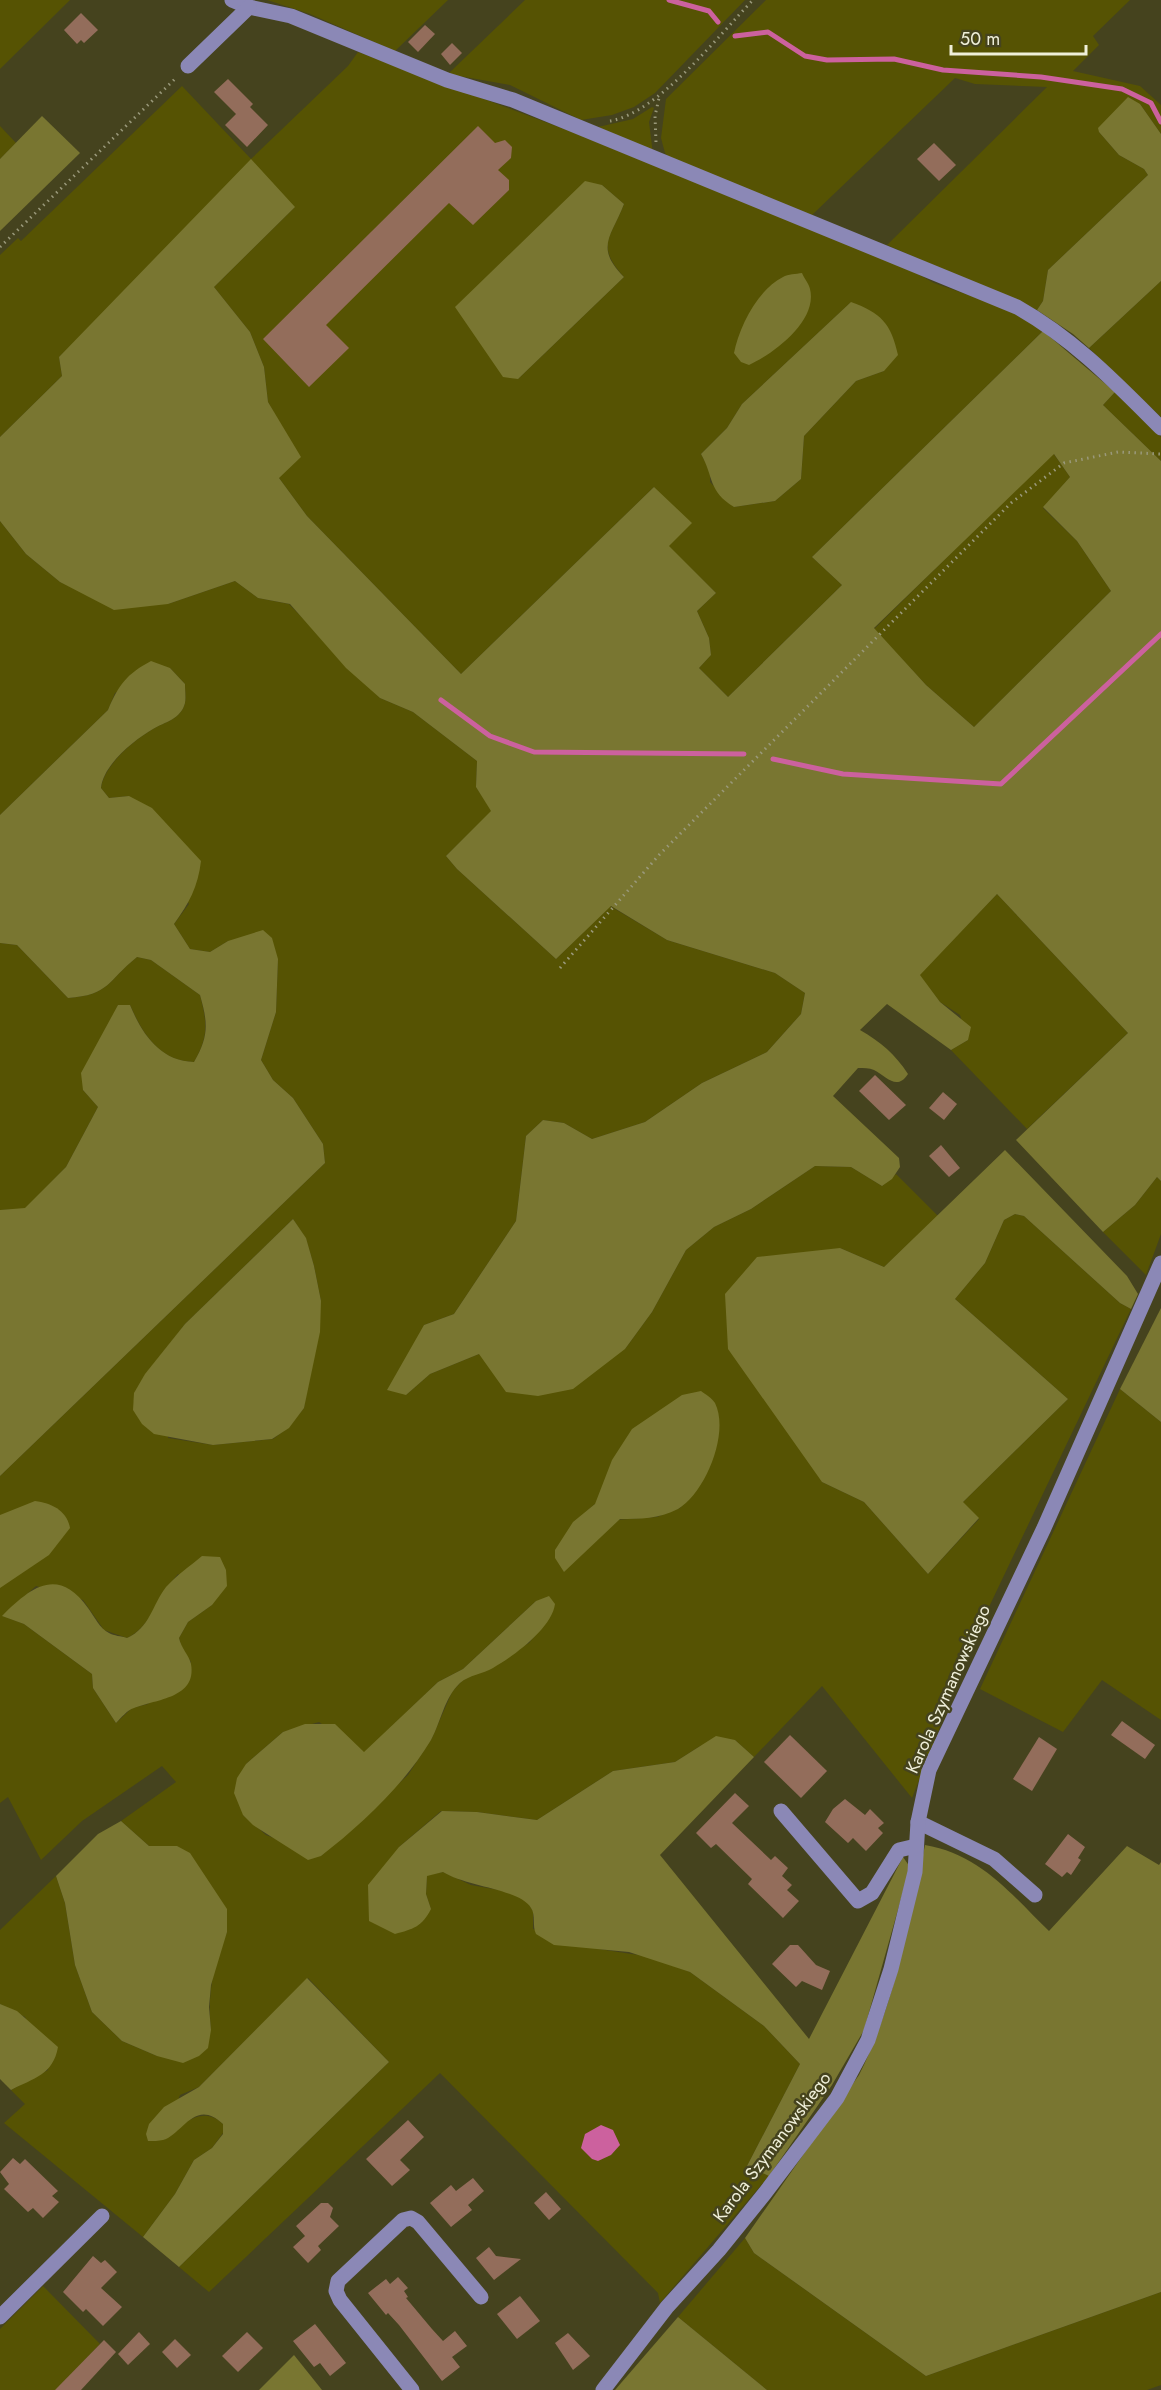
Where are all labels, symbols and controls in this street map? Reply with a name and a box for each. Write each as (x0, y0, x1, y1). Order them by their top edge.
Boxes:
scale bar (951, 18, 1086, 56)
text: 50 m (960, 26, 1000, 52)
street label: Karola Szymanowskiego (899, 1600, 997, 1778)
street label: Karola Szymanowskiego (707, 2066, 837, 2228)

